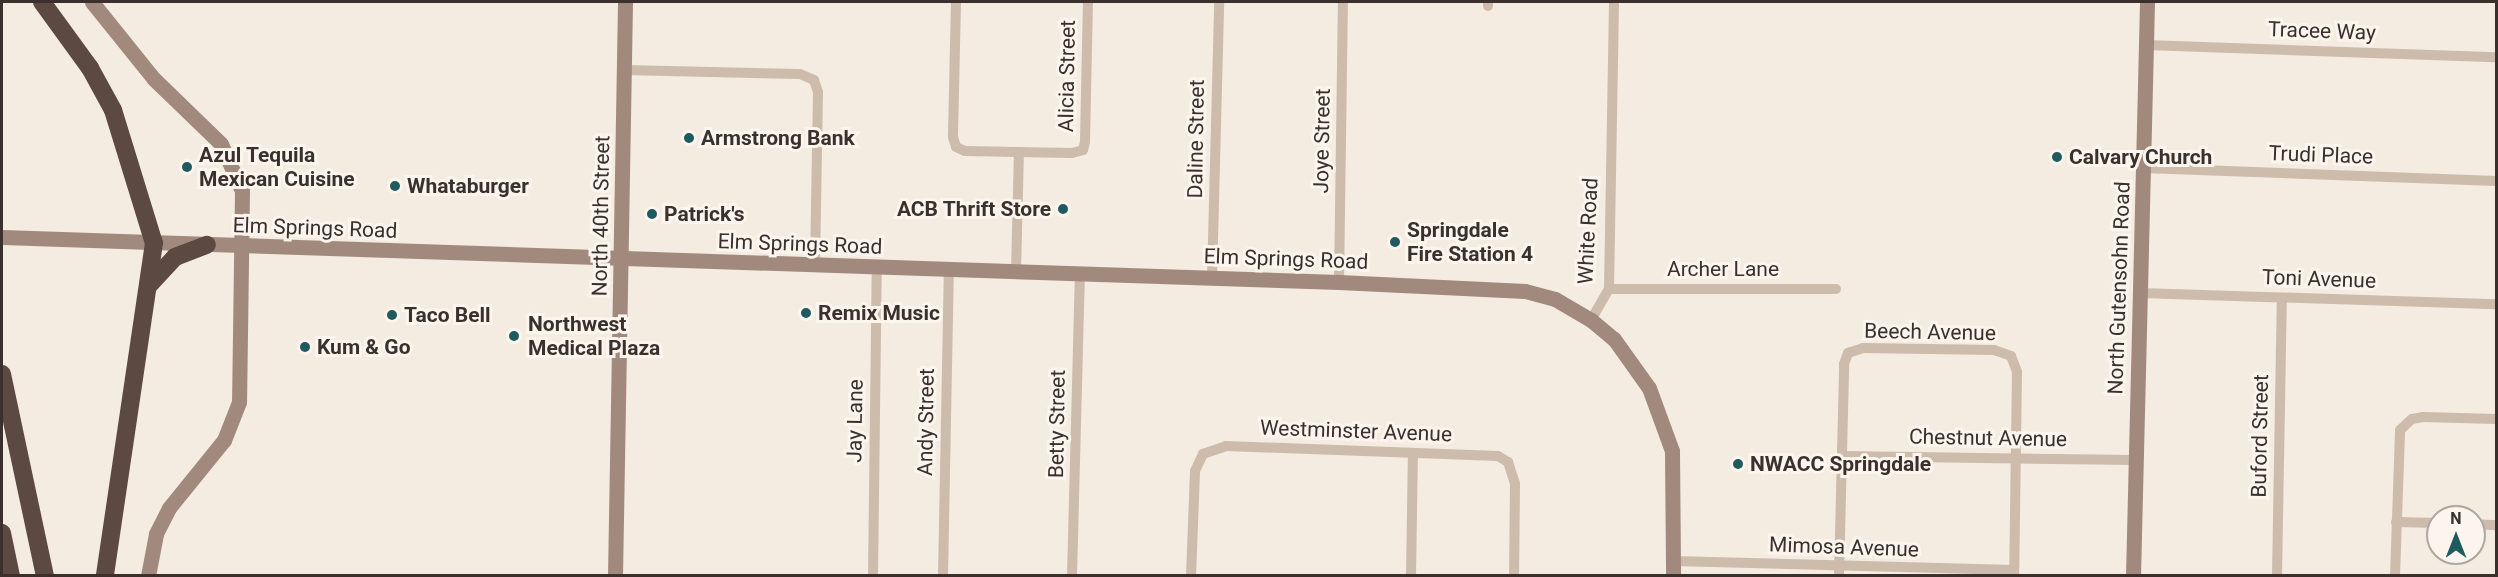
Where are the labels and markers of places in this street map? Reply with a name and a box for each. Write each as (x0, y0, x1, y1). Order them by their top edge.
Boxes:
place label: Armstrong Bank (701, 125, 855, 151)
marker: Armstrong Bank (682, 131, 696, 145)
place label: Azul Tequila Mexican Cuisine (199, 142, 355, 192)
place label: Calvary Church (2069, 144, 2212, 170)
marker: Calvary Church (2050, 150, 2064, 164)
marker: Azul Tequila Mexican Cuisine (180, 160, 194, 174)
place label: Whataburger (407, 173, 529, 199)
marker: Whataburger (388, 179, 402, 193)
place label: ACB Thrift Store (896, 196, 1051, 222)
place label: Patrick's (664, 201, 744, 227)
marker: ACB Thrift Store (1056, 202, 1070, 216)
marker: Patrick's (645, 207, 659, 221)
place label: Springdale Fire Station 4 (1407, 217, 1533, 267)
marker: Springdale Fire Station 4 (1388, 235, 1402, 249)
place label: Remix Music (818, 300, 940, 326)
place label: Taco Bell (404, 302, 491, 328)
marker: Remix Music (799, 306, 813, 320)
marker: Taco Bell (385, 308, 399, 322)
place label: Northwest Medical Plaza (528, 311, 660, 361)
marker: Northwest Medical Plaza (505, 327, 523, 345)
place label: Kum & Go (317, 334, 410, 360)
marker: Kum & Go (298, 340, 312, 354)
place label: NWACC Springdale (1750, 451, 1931, 477)
marker: NWACC Springdale (1731, 457, 1745, 471)

